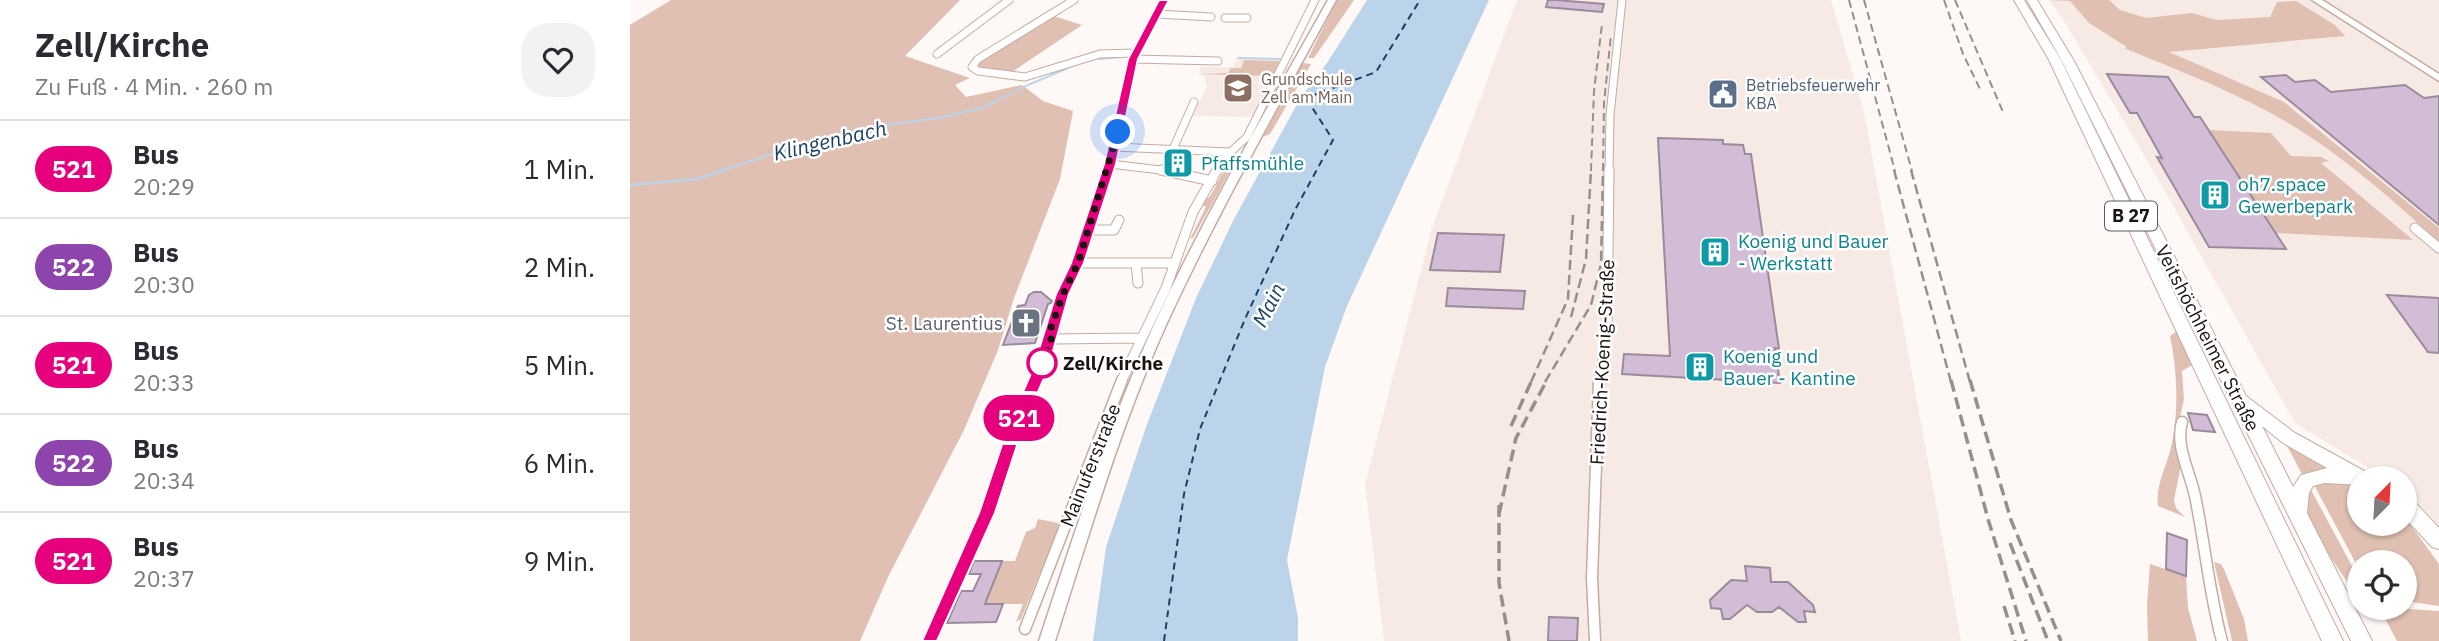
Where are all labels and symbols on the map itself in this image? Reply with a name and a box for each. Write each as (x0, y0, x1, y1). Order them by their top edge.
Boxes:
place label: Grundschule Zell am Main (1261, 69, 1353, 107)
school or university icon: Grundschule Zell am Main (1221, 71, 1255, 105)
place label: Betriebsfeuerwehr KBA (1746, 75, 1880, 113)
public building icon: Betriebsfeuerwehr KBA (1706, 77, 1740, 111)
water label: Klingenbach (770, 113, 889, 167)
your location (1100, 114, 1135, 149)
building icon: Pfaffsmühle (1161, 146, 1195, 180)
place label: Pfaffsmühle (1201, 151, 1304, 175)
place label: oh7.space Gewerbepark (2238, 172, 2353, 218)
building icon: oh7.space Gewerbepark (2198, 178, 2232, 212)
road number: B 27 (2105, 202, 2157, 230)
place label: Koenig und Bauer - Werkstatt (1738, 229, 1889, 275)
building icon: Koenig und Bauer - Werkstatt (1698, 235, 1732, 269)
street label: Veitshöchheimer Straße (2151, 241, 2265, 435)
street label: Friedrich-Koenig-Straße (1585, 259, 1619, 465)
water label: Main (1245, 278, 1291, 331)
church icon: St. Laurentius (1009, 306, 1043, 340)
place label: St. Laurentius (886, 311, 1003, 335)
place label: Koenig und Bauer - Kantine (1723, 344, 1856, 390)
marker: Zell/Kirche (1027, 348, 1057, 378)
building icon: Koenig und Bauer - Kantine (1683, 350, 1717, 384)
place label: Zell/Kirche (1063, 351, 1163, 375)
line badge: 521 (979, 395, 1059, 441)
street label: Mainuferstraße (1054, 400, 1126, 530)
north arrow (2347, 466, 2417, 536)

